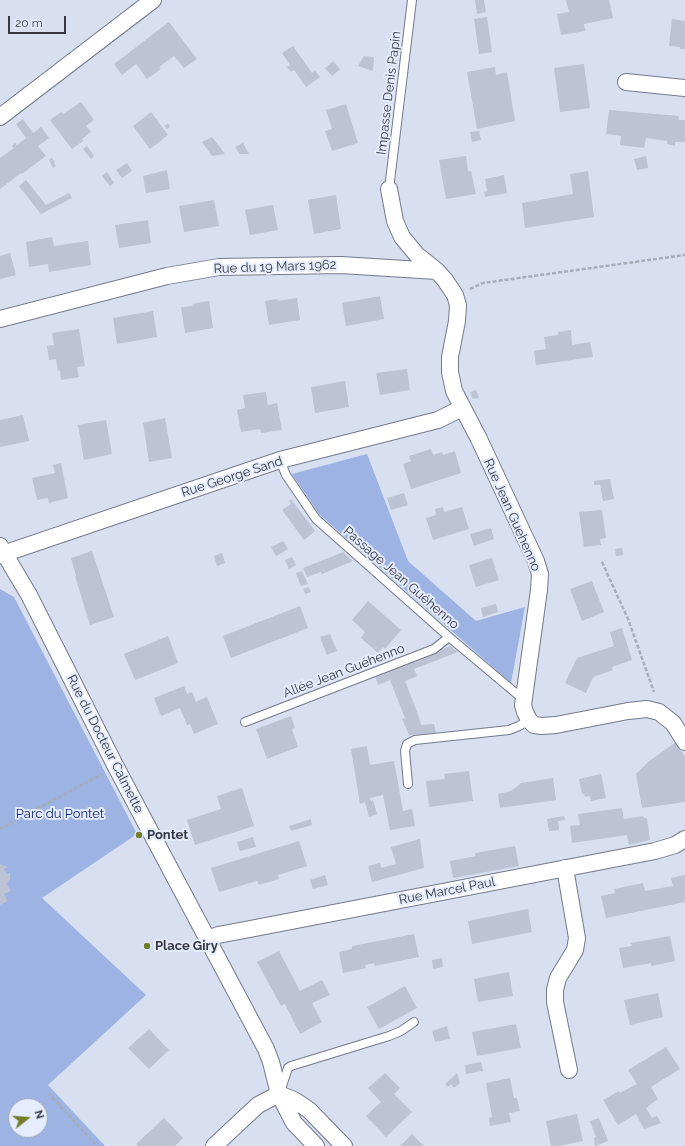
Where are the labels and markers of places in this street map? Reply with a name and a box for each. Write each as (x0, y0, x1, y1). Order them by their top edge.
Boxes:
place label: Pontet (147, 827, 188, 843)
marker: Pontet (134, 830, 144, 840)
place label: Place Giry (155, 938, 218, 954)
marker: Place Giry (142, 941, 152, 951)

